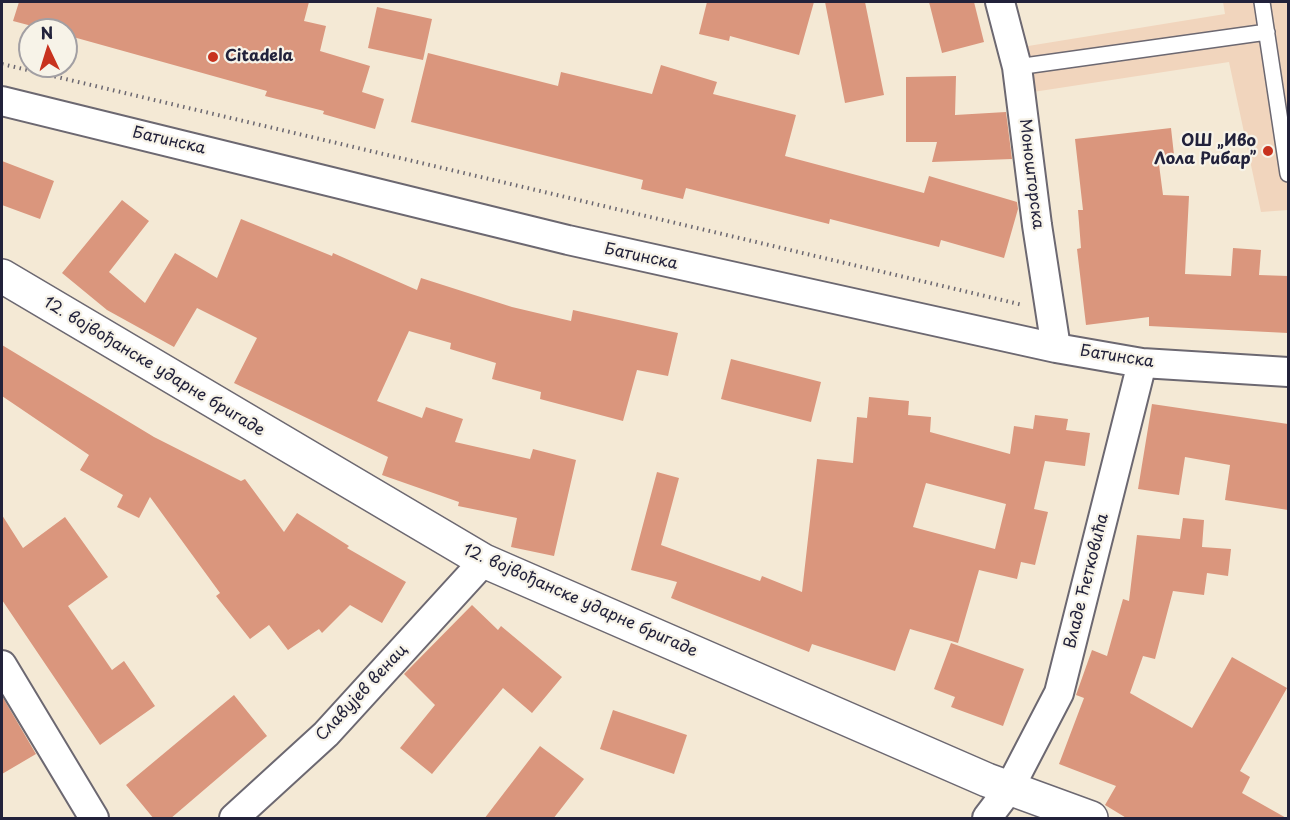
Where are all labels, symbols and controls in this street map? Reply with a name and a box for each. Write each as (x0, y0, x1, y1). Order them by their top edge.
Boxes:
north arrow (18, 18, 78, 78)
text: N (40, 20, 54, 44)
place label: Citadela (225, 47, 293, 67)
marker: Citadela (206, 50, 220, 64)
street label: Моношторска (1015, 118, 1047, 230)
street label: Батинска (131, 123, 207, 159)
place label: ОШ „Иво Лола Рибар” (1154, 132, 1256, 170)
marker: ОШ „Иво Лола Рибар” (1261, 144, 1275, 158)
street label: Батинска (603, 240, 679, 274)
street label: 12. војвођанске ударне бригаде (40, 293, 268, 441)
street label: Батинска (1079, 342, 1155, 372)
street label: Владе Ћетковића (1061, 512, 1113, 650)
street label: 12. војвођанске ударне бригаде (460, 540, 700, 662)
street label: Славујев венац (312, 641, 412, 745)

